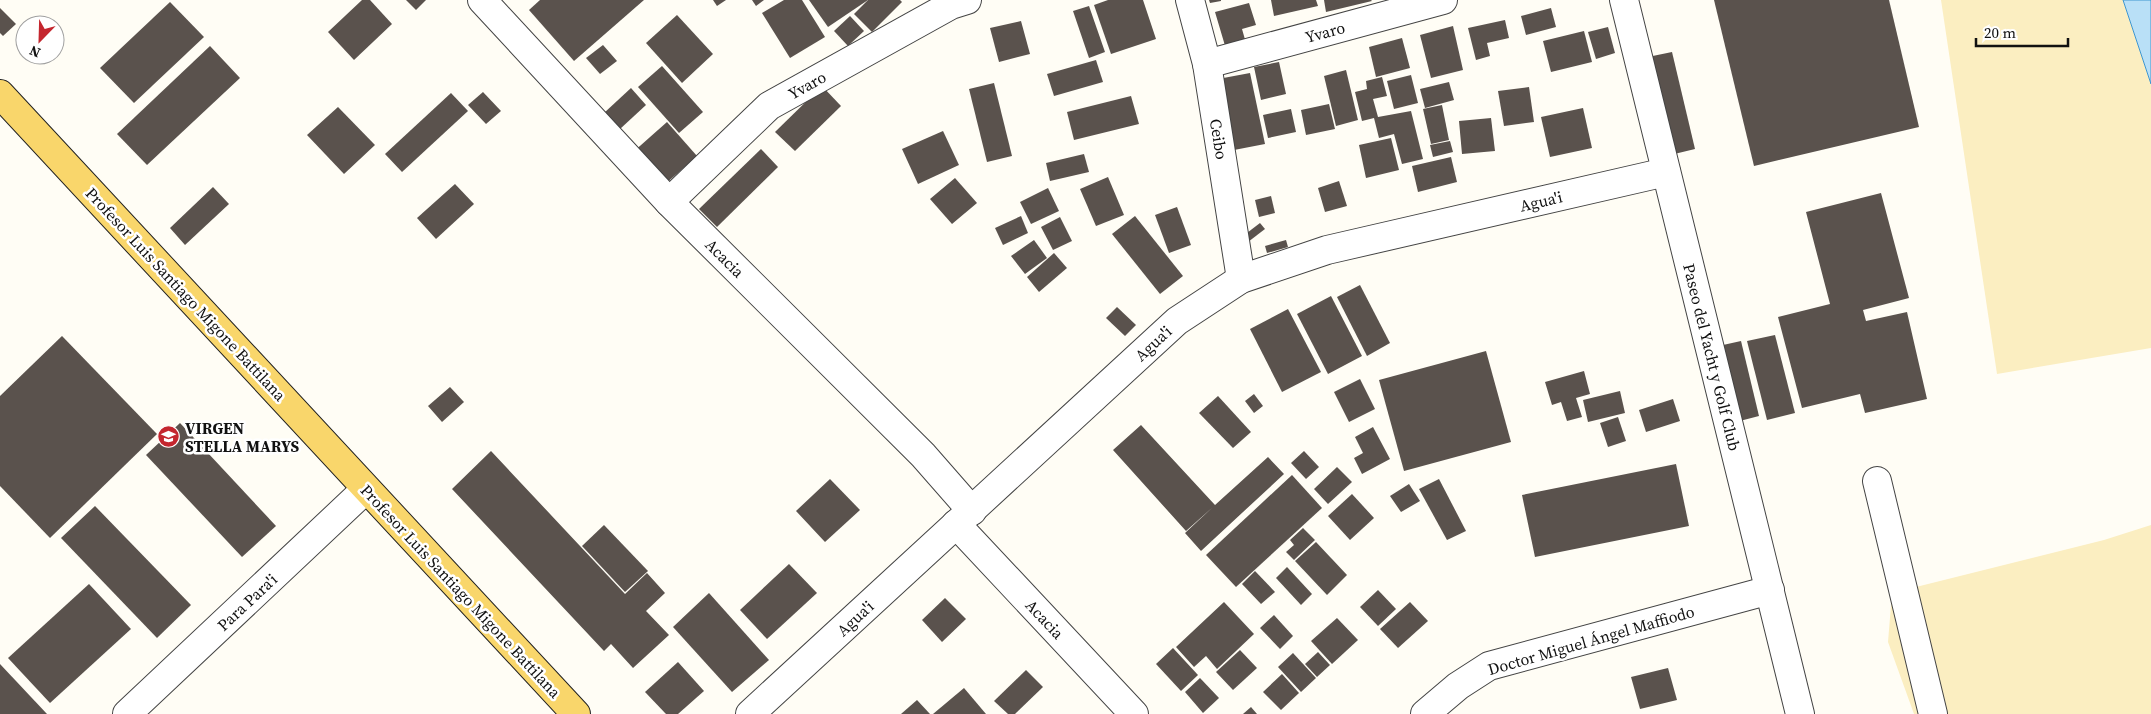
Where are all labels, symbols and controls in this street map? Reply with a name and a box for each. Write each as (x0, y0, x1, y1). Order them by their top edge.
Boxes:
north arrow (15, 15, 65, 65)
scale bar (1976, 15, 2068, 47)
street label: Yvaro (1303, 16, 1348, 48)
text: 20 m (1984, 22, 2016, 43)
text: N (26, 41, 44, 63)
street label: Yvaro (784, 66, 830, 104)
street label: Ceibo (1205, 117, 1233, 161)
street label: Profesor Luis Santiago Migone Battilana (81, 182, 292, 406)
street label: Agua'i (1517, 185, 1565, 217)
street label: Acacia (701, 234, 750, 283)
street label: Paseo del Yacht y Golf Club (1678, 261, 1746, 453)
street label: Agua'i (1130, 320, 1176, 366)
place label: VIRGEN STELLA MARYS (185, 417, 300, 457)
school or university icon: VIRGEN STELLA MARYS (157, 425, 181, 449)
street label: Profesor Luis Santiago Migone Battilana (356, 479, 567, 703)
street label: Para Para'i (212, 568, 282, 636)
street label: Acacia (1021, 594, 1070, 644)
street label: Agua'i (832, 595, 878, 641)
street label: Doctor Miguel Ángel Maffiodo (1485, 600, 1697, 680)

